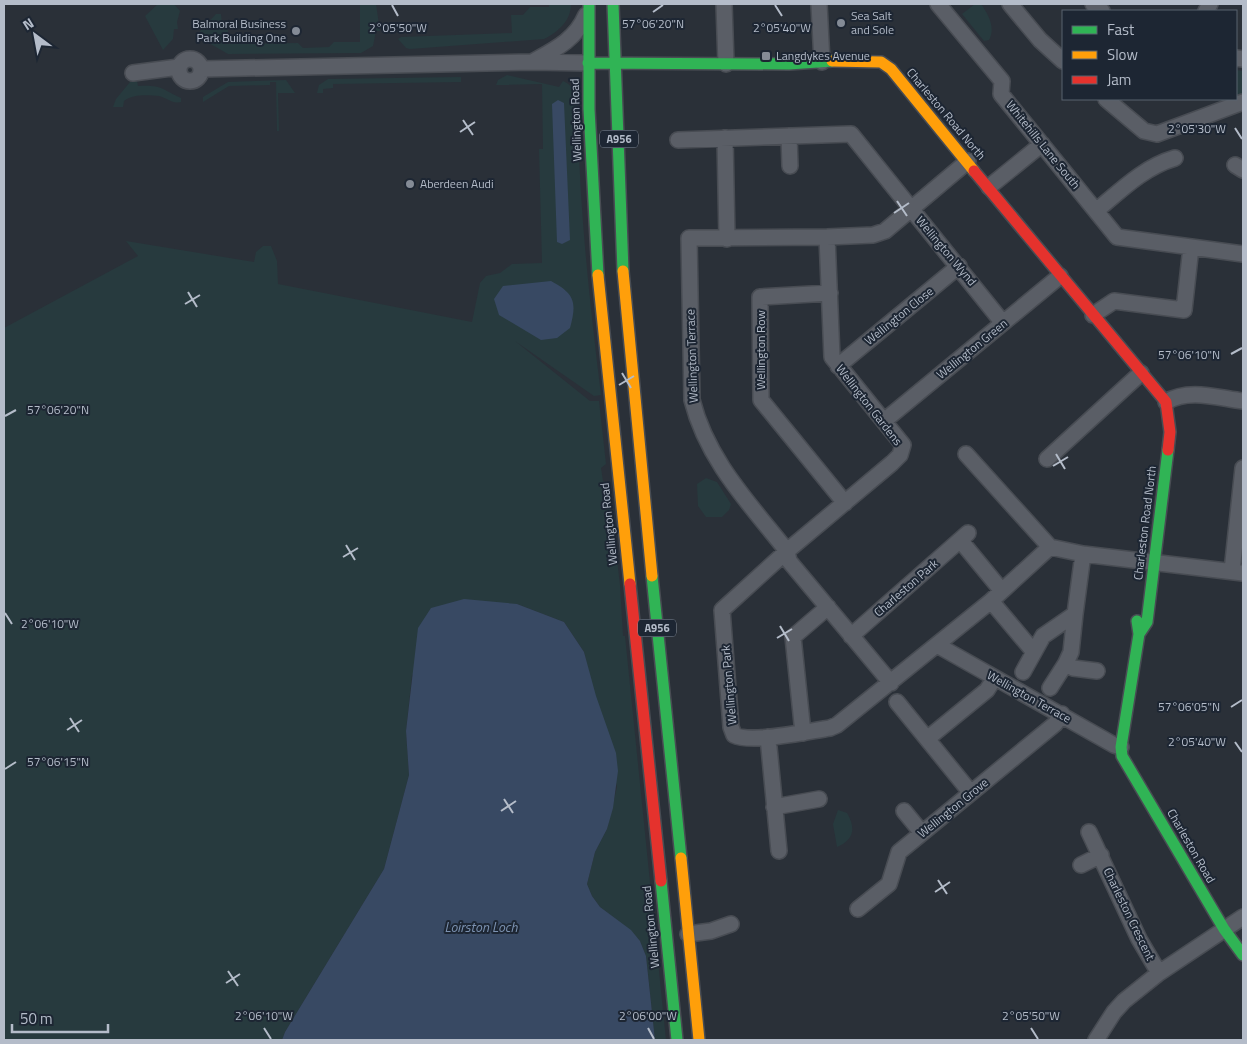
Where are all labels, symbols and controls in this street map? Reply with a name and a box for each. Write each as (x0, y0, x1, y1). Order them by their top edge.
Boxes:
place label: Sea Salt and Sole (851, 6, 894, 39)
north arrow (10, 10, 60, 60)
legend (1062, 10, 1237, 100)
text: N (18, 12, 38, 35)
place label: Balmoral Business Park Building One (192, 14, 286, 47)
text: 57°06'20"N (622, 14, 684, 33)
marker: Sea Salt and Sole (835, 17, 847, 29)
text: 2°05'50"W (369, 18, 427, 37)
text: 2°05'40"W (753, 18, 811, 37)
text: Fast (1107, 18, 1135, 41)
marker: Balmoral Business Park Building One (290, 25, 302, 37)
text: Slow (1107, 43, 1138, 66)
place label: Langdykes Avenue (776, 46, 870, 65)
marker: Langdykes Avenue (760, 50, 772, 62)
street label: Charleston Road North (902, 64, 991, 164)
text: Jam (1107, 68, 1131, 91)
street label: Wellington Road (565, 78, 586, 162)
street label: Whitehills Lane South (1002, 96, 1085, 193)
text: 2°05'30"W (1168, 119, 1226, 138)
road number: A956 (600, 130, 638, 148)
place label: Aberdeen Audi (420, 174, 494, 193)
marker: Aberdeen Audi (404, 178, 416, 190)
street label: Wellington Wynd (911, 212, 981, 290)
street label: Wellington Close (860, 282, 937, 349)
street label: Wellington Terrace (680, 309, 703, 403)
street label: Wellington Row (751, 310, 770, 390)
street label: Wellington Green (932, 314, 1011, 383)
text: 57°06'10"N (1158, 345, 1220, 364)
street label: Wellington Gardens (832, 360, 908, 450)
text: 57°06'20"N (27, 400, 89, 419)
street label: Charleston Road North (1128, 465, 1161, 581)
street label: Wellington Road (595, 482, 622, 566)
street label: Charleston Park (869, 554, 942, 621)
text: 2°06'10"W (21, 614, 79, 633)
road number: A956 (638, 620, 676, 636)
street label: Wellington Park (716, 644, 741, 726)
street label: Wellington Terrace (984, 666, 1075, 728)
text: 57°06'05"N (1158, 697, 1220, 716)
text: 2°05'40"W (1168, 732, 1226, 751)
text: 57°06'15"N (27, 752, 89, 771)
street label: Wellington Grove (913, 773, 992, 842)
street label: Charleston Road (1162, 805, 1220, 887)
street label: Charleston Crescent (1099, 864, 1161, 964)
street label: Wellington Road (637, 885, 664, 969)
water label: Loirston Loch (445, 916, 519, 937)
scale bar (12, 1002, 109, 1034)
text: 2°06'10"W (235, 1006, 293, 1025)
text: 2°06'00"W (619, 1006, 677, 1025)
text: 2°05'50"W (1002, 1006, 1060, 1025)
text: 50 m (20, 1007, 53, 1030)

